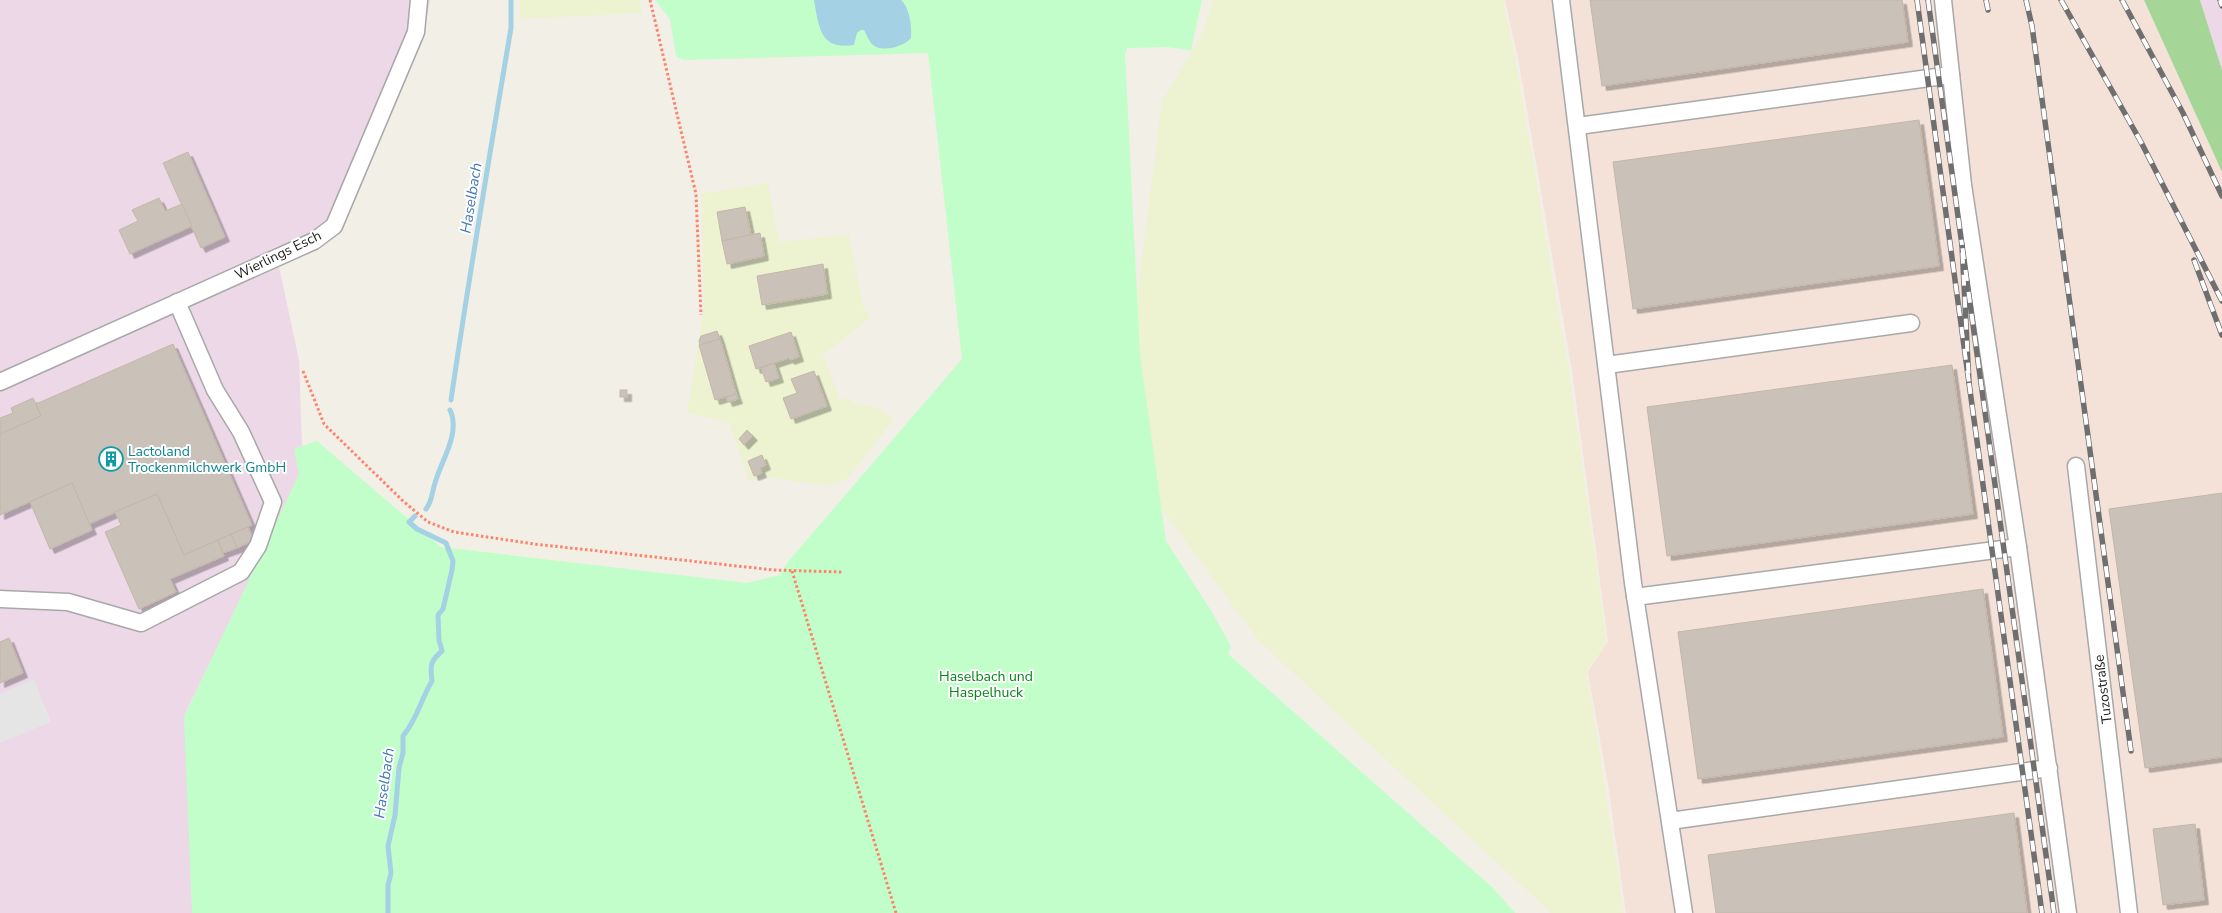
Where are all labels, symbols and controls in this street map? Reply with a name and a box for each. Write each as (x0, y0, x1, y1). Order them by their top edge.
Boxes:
water label: Haselbach (456, 161, 486, 235)
street label: Wierlings Esch (231, 226, 325, 284)
place label: Lactoland Trockenmilchwerk GmbH (128, 442, 286, 477)
building icon: Lactoland Trockenmilchwerk GmbH (98, 446, 124, 472)
street label: Tuzostraße (2089, 653, 2117, 725)
park label: Haselbach und Haspelhuck (939, 667, 1033, 702)
water label: Haselbach (369, 746, 399, 820)

